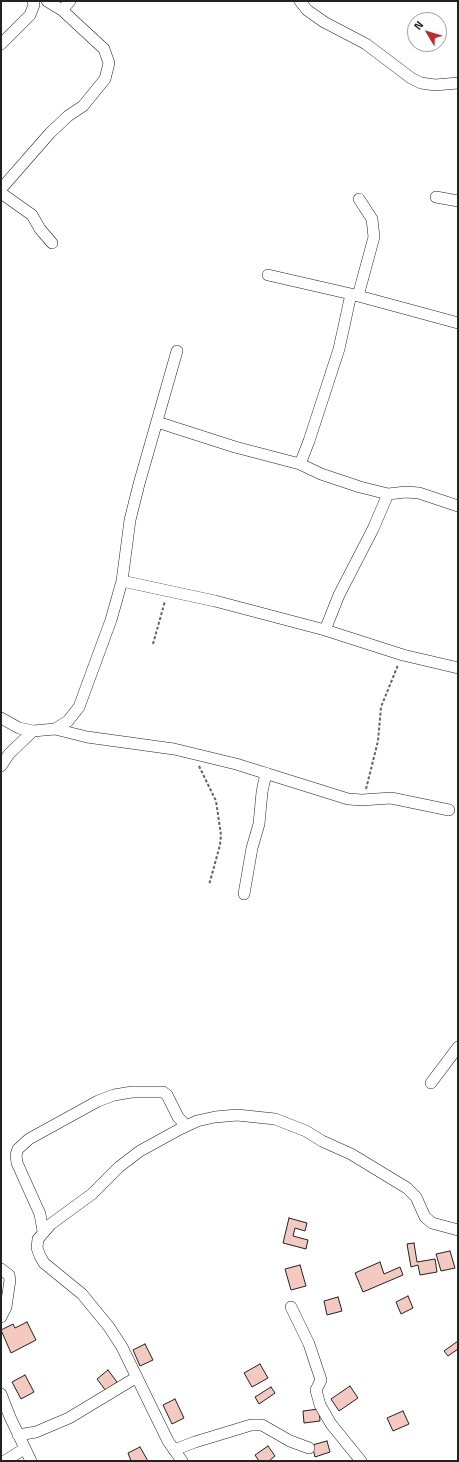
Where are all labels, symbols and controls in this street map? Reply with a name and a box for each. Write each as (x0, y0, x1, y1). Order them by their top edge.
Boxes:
north arrow (407, 12, 447, 52)
text: N (410, 17, 427, 33)

